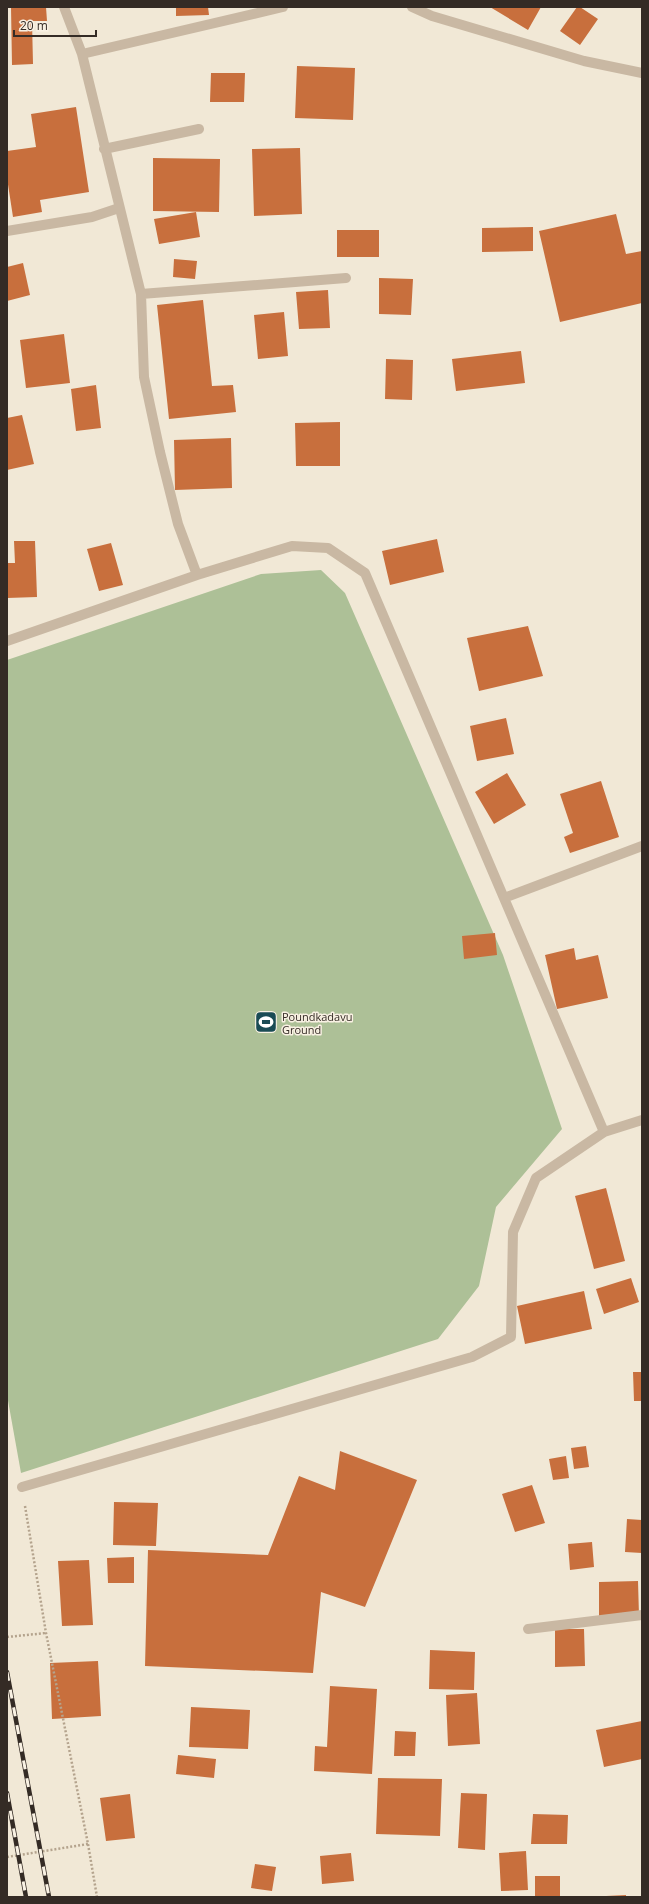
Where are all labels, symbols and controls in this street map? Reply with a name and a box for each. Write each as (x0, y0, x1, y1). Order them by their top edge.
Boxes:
scale bar (14, 12, 96, 38)
text: 20 m (20, 17, 48, 34)
sports icon: Poundkadavu Ground (253, 1009, 279, 1035)
place label: Poundkadavu Ground (282, 1009, 352, 1037)

